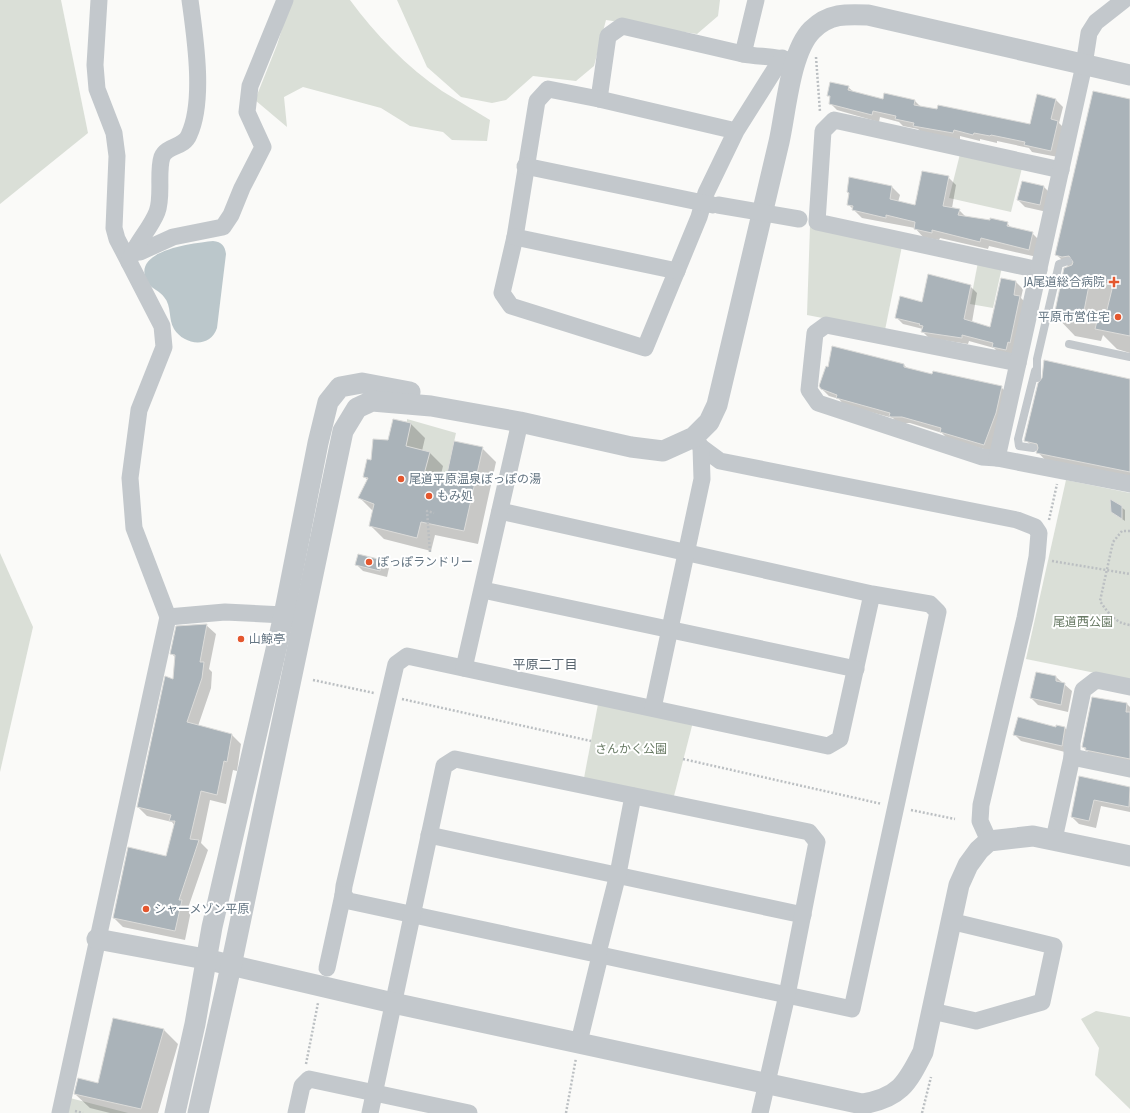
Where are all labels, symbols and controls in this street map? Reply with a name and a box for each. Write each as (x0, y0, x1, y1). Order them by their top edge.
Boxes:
place label: JA尾道総合病院 (1023, 275, 1105, 289)
marker: JA尾道総合病院 (1108, 276, 1120, 288)
place label: 平原市営住宅 (1038, 310, 1110, 324)
marker: 平原市営住宅 (1113, 312, 1123, 322)
place label: 尾道平原温泉ぽっぽの湯 (409, 472, 541, 486)
marker: 尾道平原温泉ぽっぽの湯 (396, 474, 406, 484)
place label: もみ処 (437, 489, 473, 503)
marker: もみ処 (424, 491, 434, 501)
place label: ぽっぽランドリー (377, 555, 473, 569)
marker: ぽっぽランドリー (364, 557, 374, 567)
park label: 尾道西公園 (1053, 615, 1113, 629)
place label: 山鯨亭 (249, 632, 285, 646)
marker: 山鯨亭 (236, 634, 246, 644)
district label: 平原二丁目 (512, 657, 578, 672)
park label: さんかく公園 (595, 742, 667, 756)
place label: シャーメゾン平原 (154, 902, 250, 916)
marker: シャーメゾン平原 (141, 904, 151, 914)

